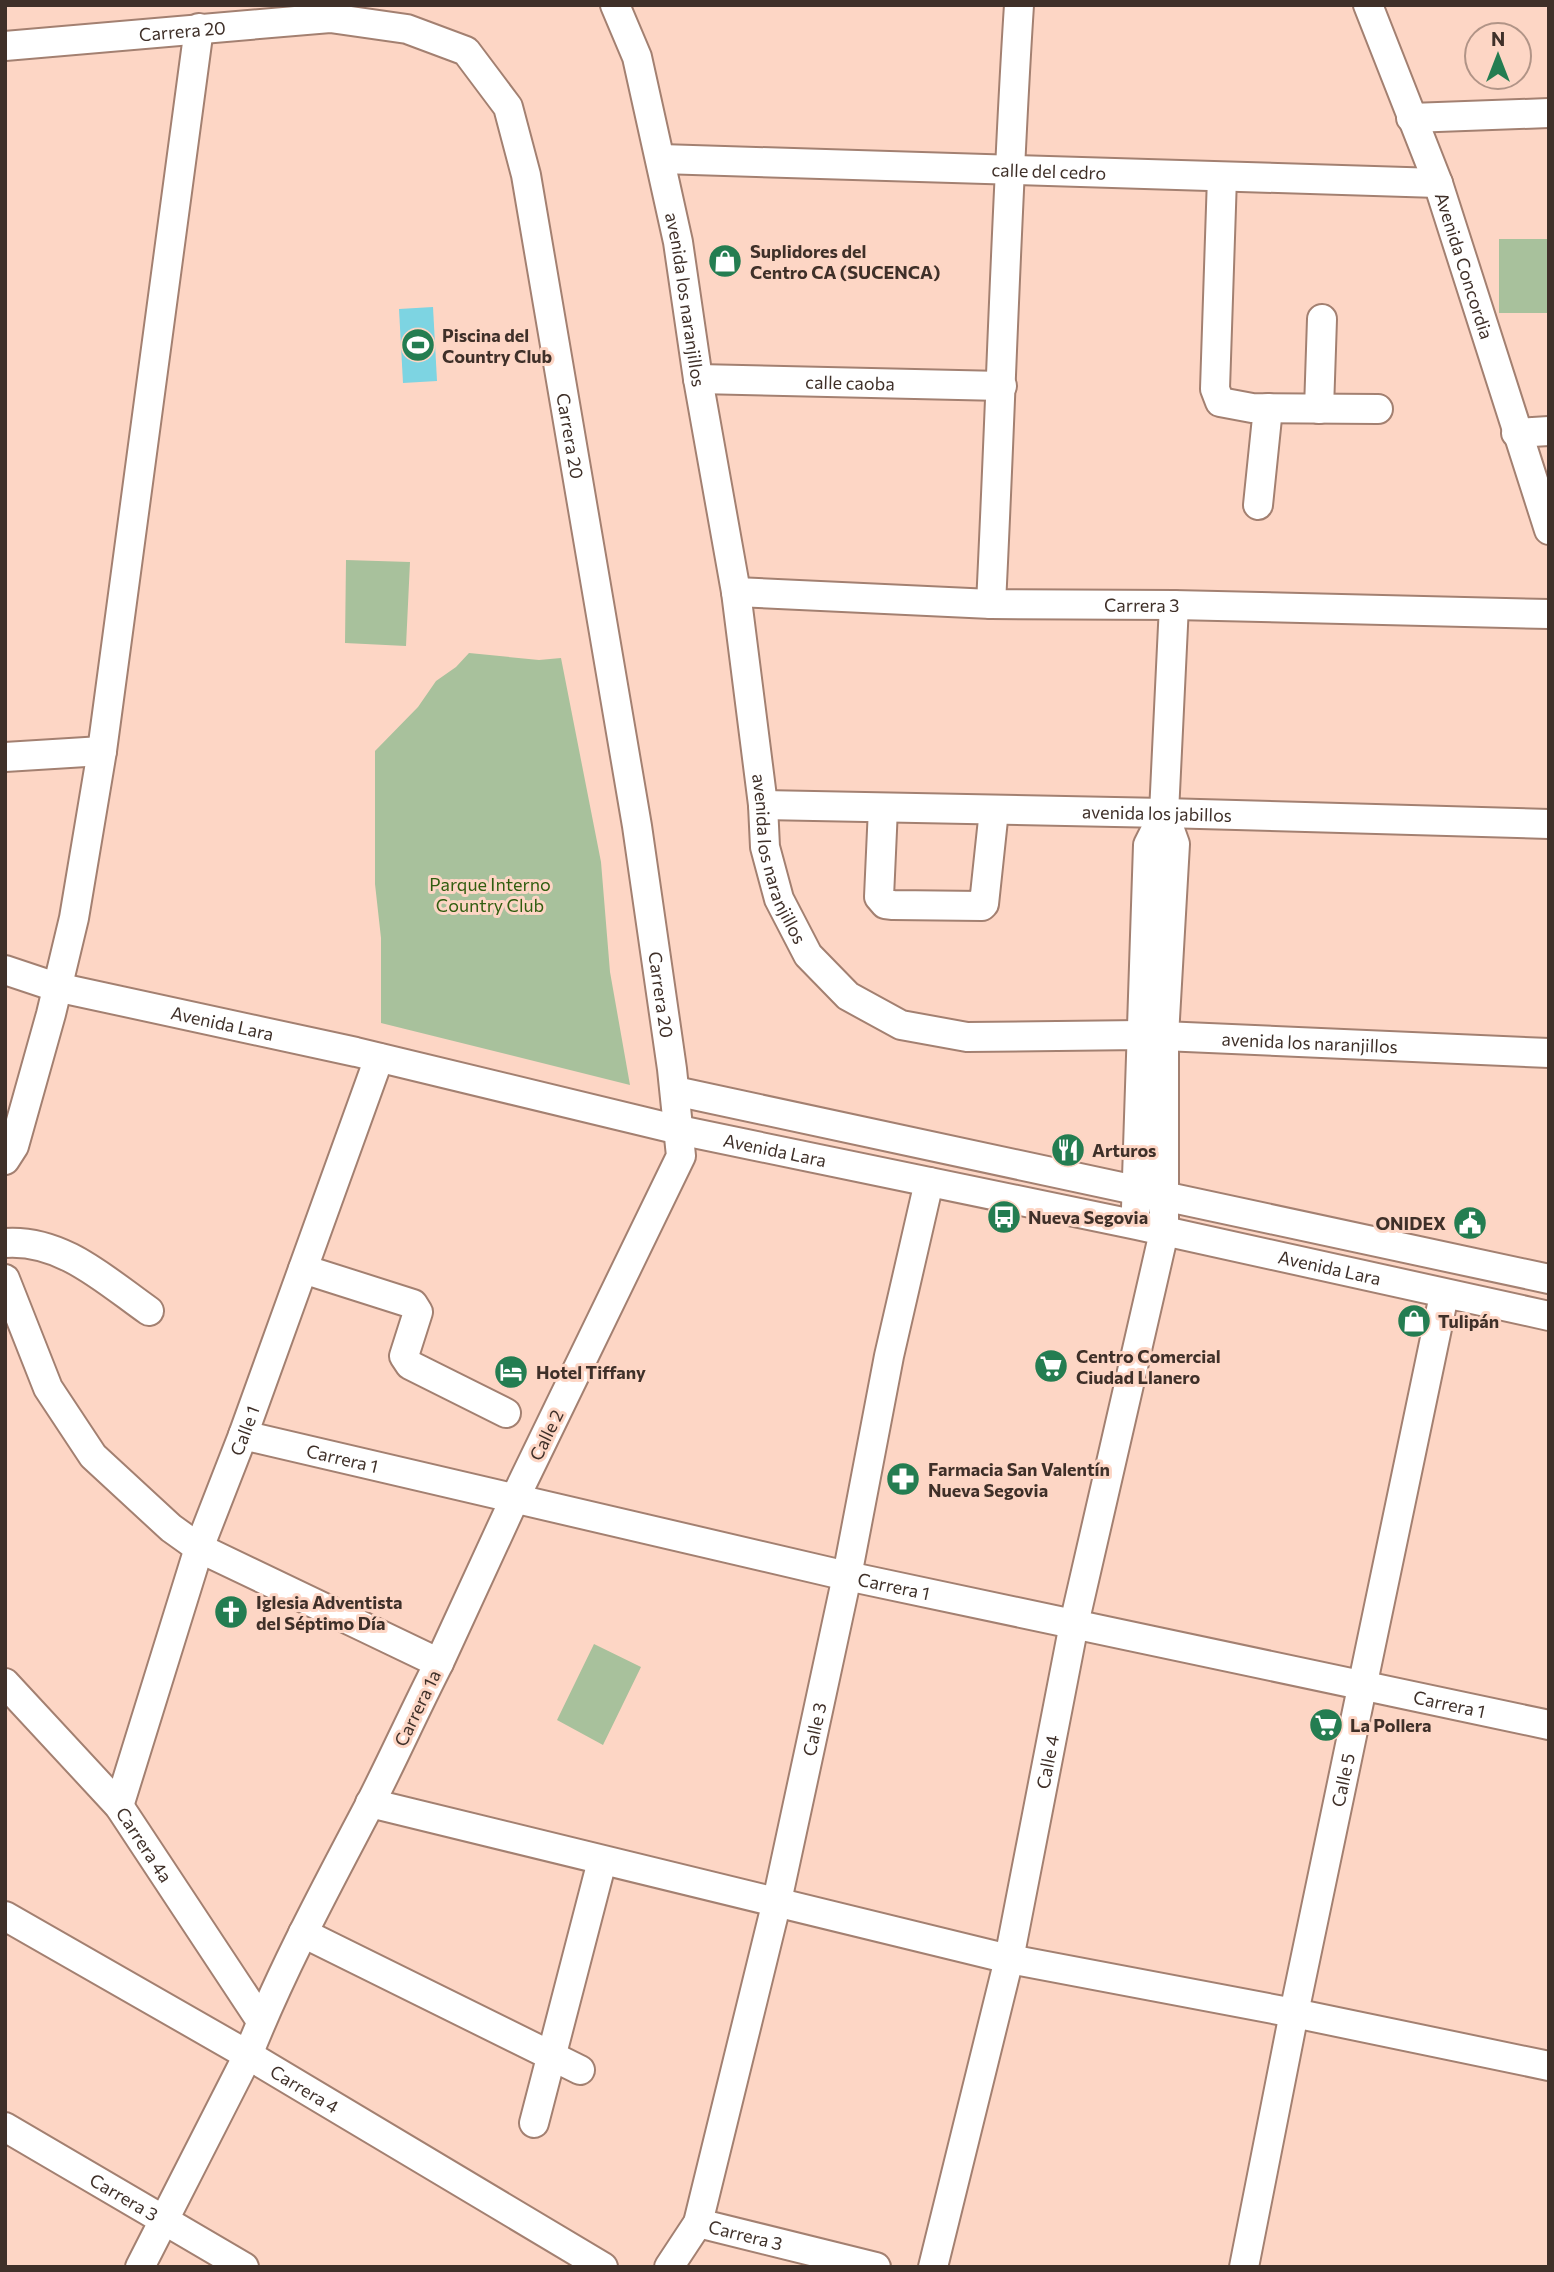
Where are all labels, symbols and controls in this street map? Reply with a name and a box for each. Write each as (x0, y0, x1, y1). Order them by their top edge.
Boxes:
street label: Carrera 20 (138, 16, 227, 45)
north arrow (1463, 21, 1533, 91)
text: N (1491, 27, 1505, 50)
street label: calle del cedro (991, 158, 1107, 184)
street label: Avenida Concordia (1431, 189, 1498, 342)
street label: avenida los naranjillos (661, 210, 710, 389)
place label: Suplidores del Centro CA (SUCENCA) (750, 240, 940, 283)
shop icon: Suplidores del Centro CA (SUCENCA) (706, 242, 744, 280)
place label: Piscina del Country Club (442, 324, 553, 367)
sports icon: Piscina del Country Club (399, 326, 437, 364)
street label: calle caoba (805, 370, 895, 395)
street label: Carrera 20 (552, 391, 589, 481)
street label: Carrera 3 (1104, 594, 1180, 616)
street label: avenida los naranjillos (748, 772, 811, 947)
street label: avenida los jabillos (1082, 800, 1232, 826)
park label: Parque Interno Country Club (429, 873, 551, 916)
street label: Carrera 20 (644, 950, 678, 1039)
street label: Avenida Lara (169, 1001, 276, 1045)
street label: avenida los naranjillos (1221, 1028, 1398, 1057)
street label: Avenida Lara (722, 1129, 828, 1171)
restaurant icon: Arturos (1049, 1131, 1087, 1169)
place label: Arturos (1092, 1139, 1156, 1161)
bus stop icon: Nueva Segovia (985, 1198, 1023, 1236)
public building icon: ONIDEX (1451, 1204, 1489, 1242)
place label: Nueva Segovia (1028, 1206, 1148, 1228)
place label: ONIDEX (1375, 1212, 1446, 1234)
street label: Avenida Lara (1276, 1246, 1383, 1290)
shop icon: Tulipán (1395, 1302, 1433, 1340)
place label: Tulipán (1438, 1310, 1499, 1332)
place label: Centro Comercial Ciudad Llanero (1076, 1345, 1221, 1388)
supermarket icon: Centro Comercial Ciudad Llanero (1032, 1347, 1070, 1385)
hotel icon: Hotel Tiffany (492, 1353, 530, 1391)
place label: Hotel Tiffany (536, 1361, 646, 1383)
street label: Calle 1 (225, 1403, 264, 1459)
street label: Calle 2 (524, 1406, 568, 1464)
street label: Carrera 1 (304, 1439, 380, 1477)
place label: Farmacia San Valentín Nueva Segovia (928, 1458, 1110, 1501)
pharmacy icon: Farmacia San Valentín Nueva Segovia (884, 1460, 922, 1498)
street label: Carrera 1 (856, 1568, 932, 1604)
place label: Iglesia Adventista del Séptimo Día (256, 1591, 403, 1634)
church icon: Iglesia Adventista del Séptimo Día (212, 1593, 250, 1631)
street label: Carrera 1a (389, 1666, 445, 1750)
street label: Carrera 1 (1411, 1686, 1487, 1722)
street label: Calle 3 (798, 1700, 830, 1758)
supermarket icon: La Pollera (1307, 1706, 1345, 1744)
place label: La Pollera (1350, 1714, 1432, 1736)
street label: Calle 4 (1031, 1733, 1063, 1791)
street label: Calle 5 (1326, 1751, 1359, 1809)
street label: Carrera 4a (112, 1803, 177, 1886)
street label: Carrera 4 (266, 2060, 343, 2118)
street label: Carrera 3 (86, 2168, 162, 2225)
street label: Carrera 3 (706, 2215, 785, 2254)

